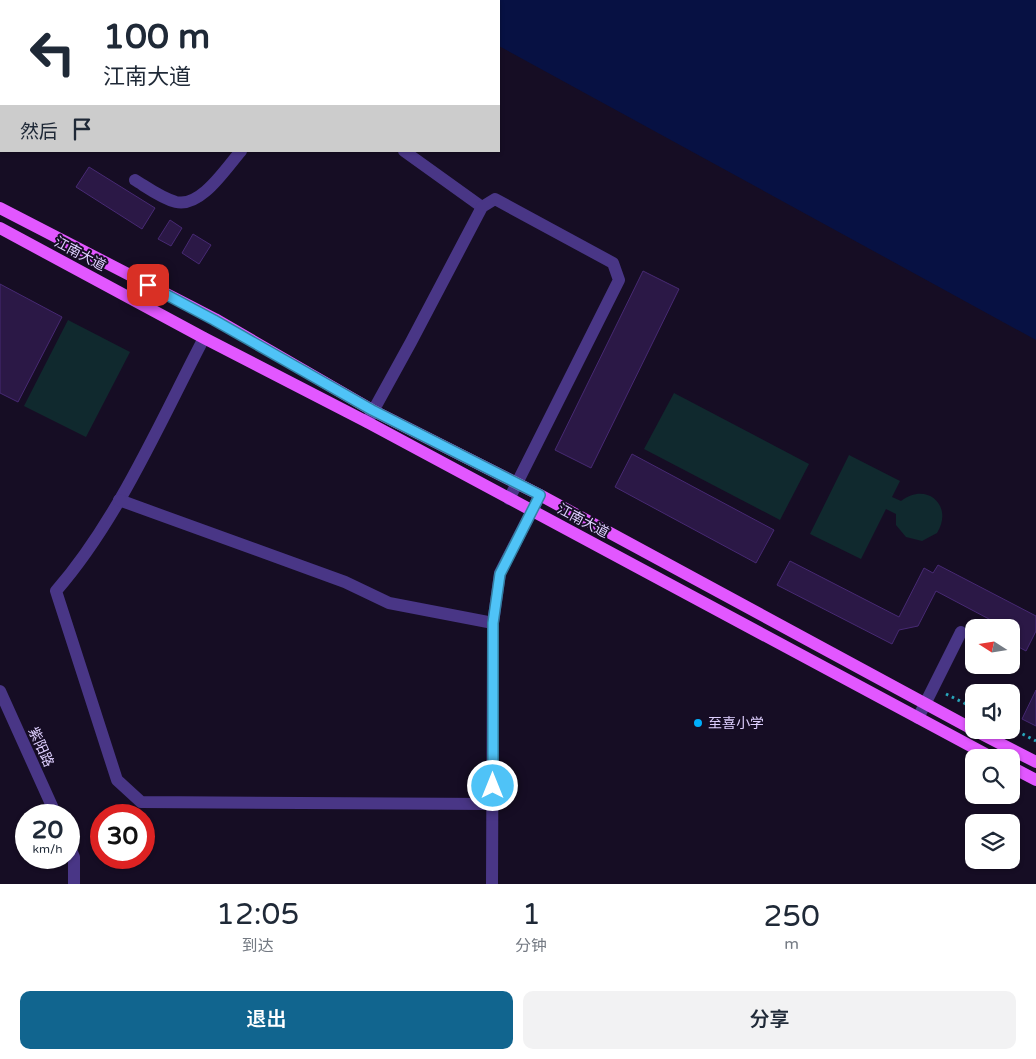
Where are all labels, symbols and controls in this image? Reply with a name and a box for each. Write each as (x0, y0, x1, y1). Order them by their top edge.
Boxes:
text: 100 m (103, 16, 210, 58)
icon: left (20, 20, 85, 85)
text: 江南大道 (103, 64, 191, 90)
icon: arrive (68, 115, 96, 143)
text: 然后 (20, 121, 58, 143)
street label: 江南大道 (51, 233, 109, 275)
pin (127, 264, 169, 306)
icon: arrive (134, 271, 162, 299)
street label: 江南大道 (554, 500, 612, 542)
north arrow (965, 619, 1020, 674)
map controls (965, 619, 1020, 869)
button: sound (965, 684, 1020, 739)
place label: 至喜小学 (708, 715, 764, 732)
marker: 至喜小学 (692, 717, 704, 729)
street label: 紫阳路 (25, 724, 57, 770)
button: search (965, 749, 1020, 804)
position arrow (466, 759, 518, 811)
speed limit sign: 30 (90, 804, 155, 869)
button: layers (965, 814, 1020, 869)
text: 20 (32, 815, 63, 845)
text: km/h (32, 842, 63, 856)
text: 12:05 (216, 896, 299, 933)
text: 1 (522, 896, 541, 933)
text: 250 (763, 898, 820, 935)
text: m (784, 934, 799, 954)
text: 到达 (242, 936, 274, 956)
text: 分钟 (515, 936, 547, 956)
button: 退出 (20, 991, 513, 1049)
button: 分享 (523, 991, 1016, 1049)

